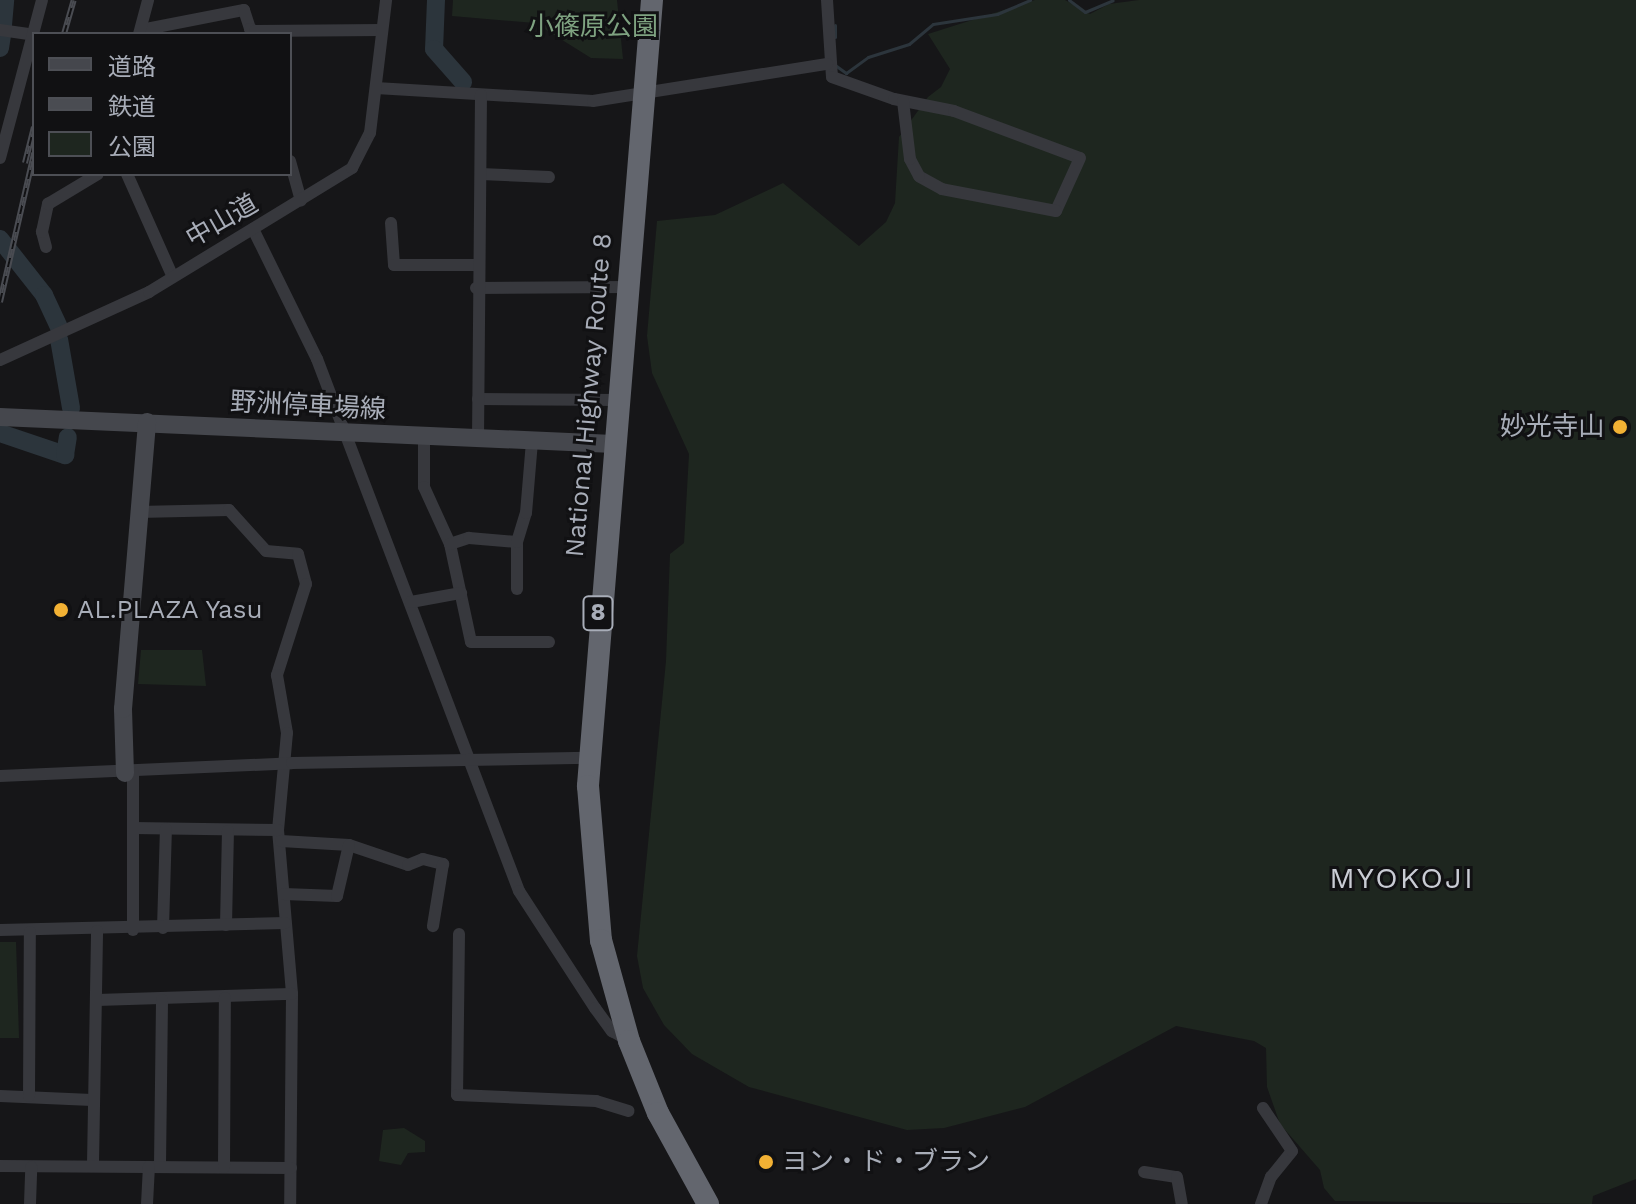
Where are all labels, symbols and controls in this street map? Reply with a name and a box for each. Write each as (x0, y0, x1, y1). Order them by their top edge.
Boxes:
park label: 小篠原公園 (528, 11, 658, 43)
legend (32, 32, 292, 176)
text: 道路 (108, 53, 156, 81)
text: 鉄道 (108, 93, 156, 121)
text: 公園 (108, 133, 156, 161)
street label: 中山道 (180, 188, 264, 254)
street label: National Highway Route 8 (559, 231, 619, 559)
street label: 野洲停車場線 (229, 386, 387, 426)
place label: 妙光寺山 (1500, 411, 1604, 443)
marker: 妙光寺山 (1611, 418, 1629, 436)
road number: 8 (582, 593, 614, 633)
place label: AL.PLAZA Yasu (77, 594, 265, 626)
marker: AL.PLAZA Yasu (52, 601, 70, 619)
district label: MYOKOJI (1329, 860, 1475, 896)
place label: ヨン・ド・ブラン (782, 1146, 990, 1178)
marker: ヨン・ド・ブラン (757, 1153, 775, 1171)

